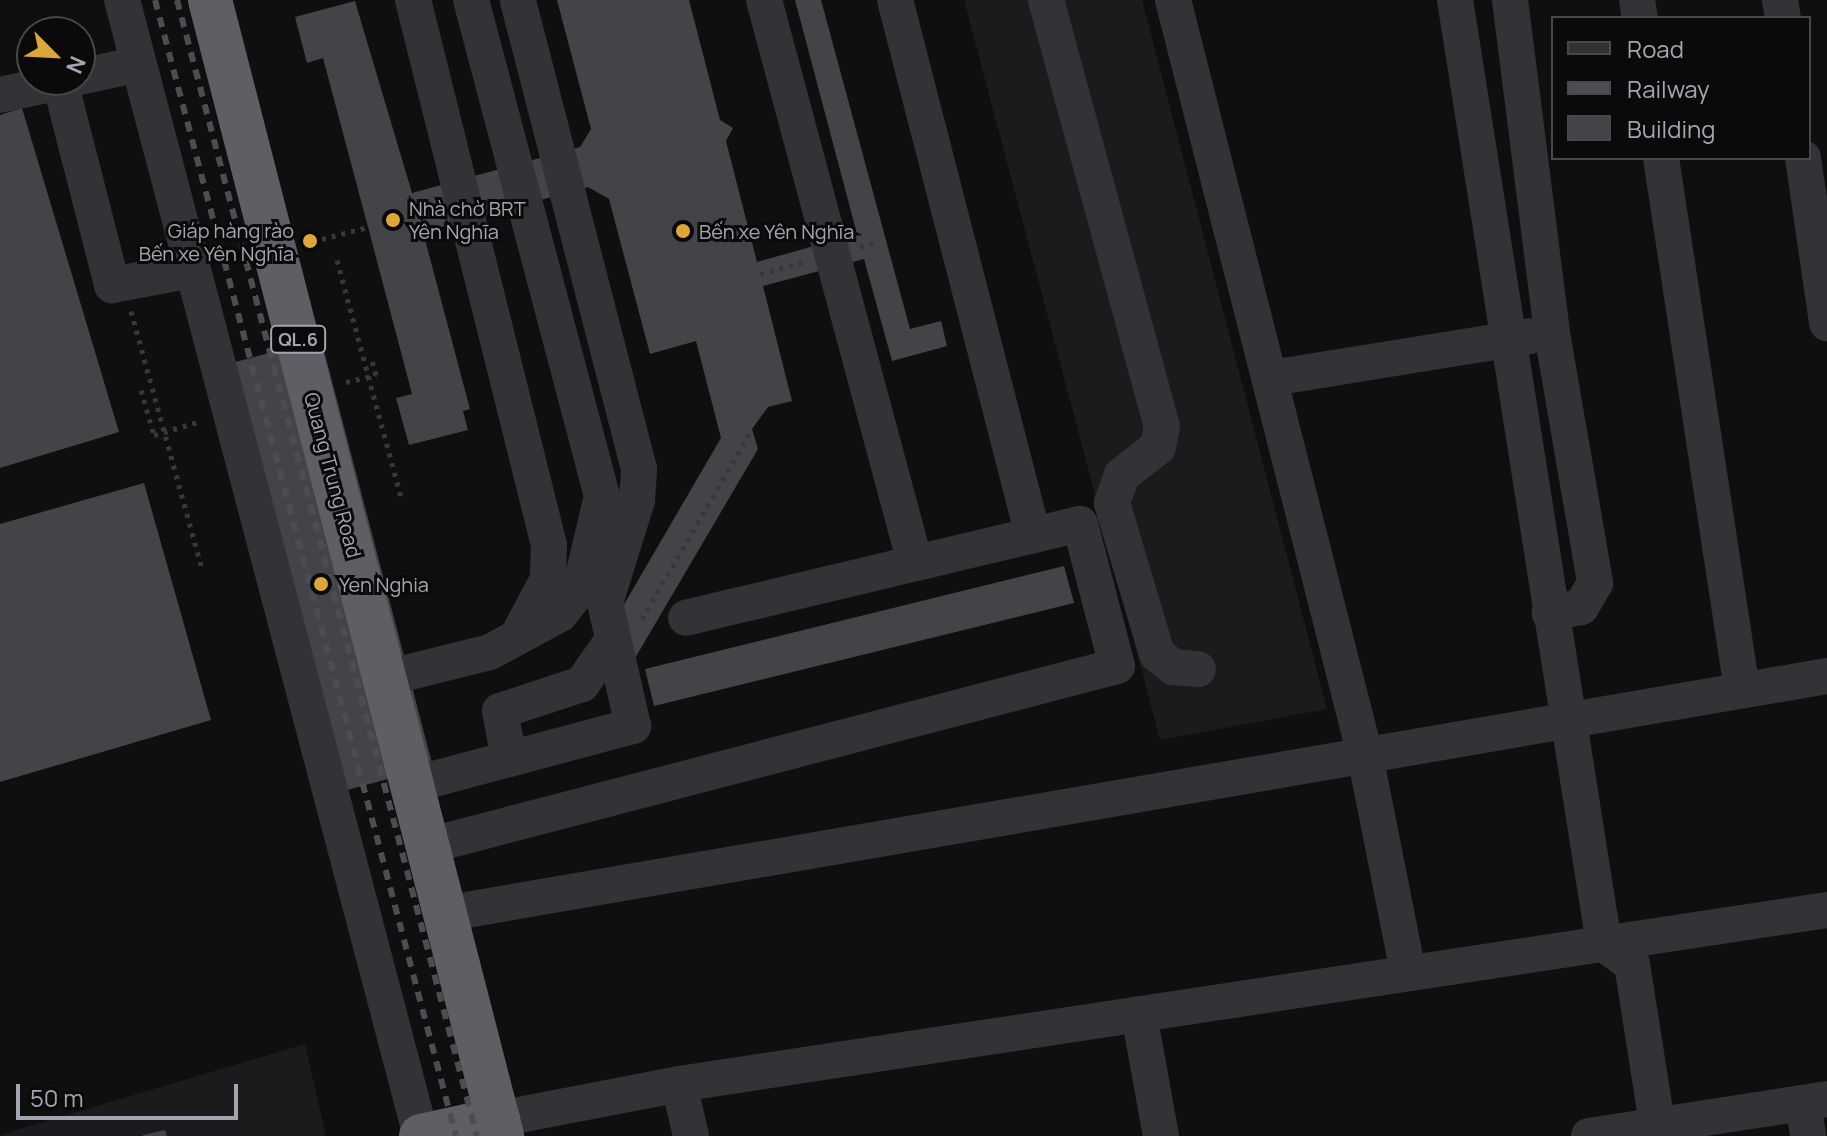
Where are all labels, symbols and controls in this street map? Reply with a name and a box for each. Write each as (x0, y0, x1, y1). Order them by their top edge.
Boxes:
north arrow (16, 16, 96, 96)
legend (1551, 16, 1811, 160)
text: Road (1627, 32, 1684, 65)
text: N (59, 52, 93, 78)
text: Railway (1627, 72, 1710, 105)
text: Building (1627, 112, 1715, 145)
place label: Nhà chờ BRT Yên Nghĩa (409, 196, 526, 243)
marker: Nhà chờ BRT Yên Nghĩa (384, 211, 402, 229)
place label: Giáp hàng rào Bến xe Yên Nghĩa (139, 218, 294, 265)
place label: Bến xe Yên Nghĩa (699, 219, 854, 243)
marker: Bến xe Yên Nghĩa (674, 222, 692, 240)
marker: Giáp hàng rào Bến xe Yên Nghĩa (301, 232, 319, 250)
road number: QL.6 (270, 325, 326, 353)
street label: Quang Trung Road (299, 390, 367, 560)
place label: Yen Nghia (339, 572, 429, 596)
marker: Yen Nghia (310, 573, 332, 595)
scale bar (20, 1068, 242, 1118)
text: 50 m (30, 1081, 84, 1114)

